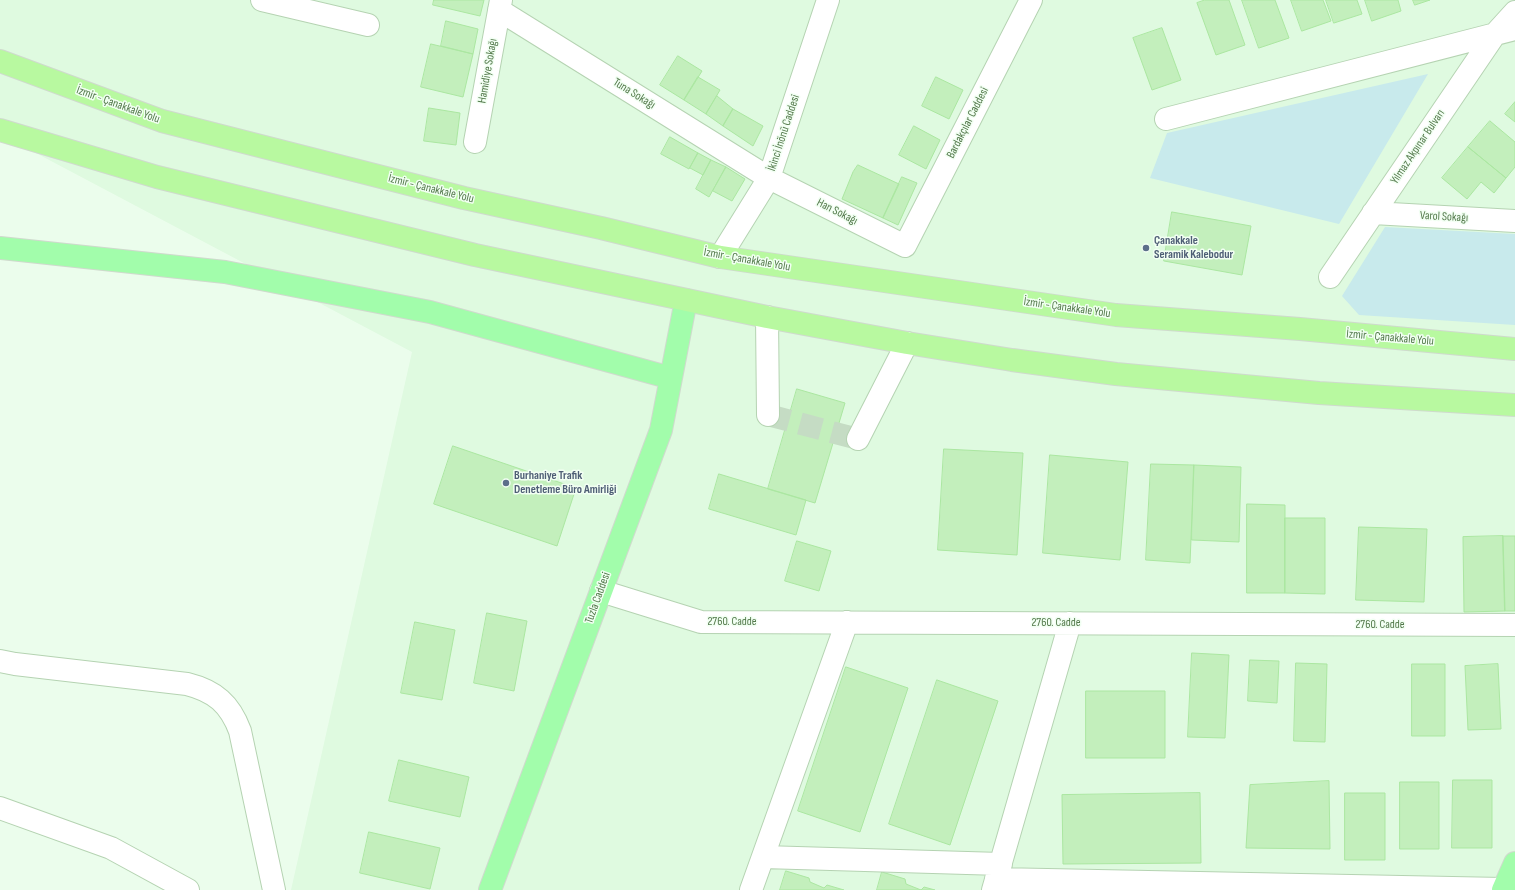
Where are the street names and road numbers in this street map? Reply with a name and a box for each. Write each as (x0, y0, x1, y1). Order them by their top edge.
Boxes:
street label: Hamidiye Sokağı (475, 37, 501, 105)
street label: Tuna Sokağı (610, 75, 658, 113)
street label: İzmir - Çanakkale Yolu (74, 83, 162, 127)
street label: Bardakçılar Caddesi (944, 85, 992, 161)
street label: İkinci İnönü Caddesi (765, 93, 803, 173)
street label: Yılmaz Akpınar Bulvarı (1388, 107, 1448, 187)
street label: İzmir - Çanakkale Yolu (387, 171, 475, 207)
street label: Han Sokağı (814, 196, 860, 228)
street label: Varol Sokağı (1419, 209, 1469, 225)
street label: İzmir - Çanakkale Yolu (703, 245, 791, 275)
street label: İzmir - Çanakkale Yolu (1023, 295, 1111, 321)
street label: İzmir - Çanakkale Yolu (1346, 327, 1434, 349)
street label: Tuzla Caddesi (582, 570, 614, 626)
street label: 2760. Cadde (707, 615, 757, 629)
street label: 2760. Cadde (1031, 616, 1081, 630)
street label: 2760. Cadde (1355, 618, 1405, 632)

